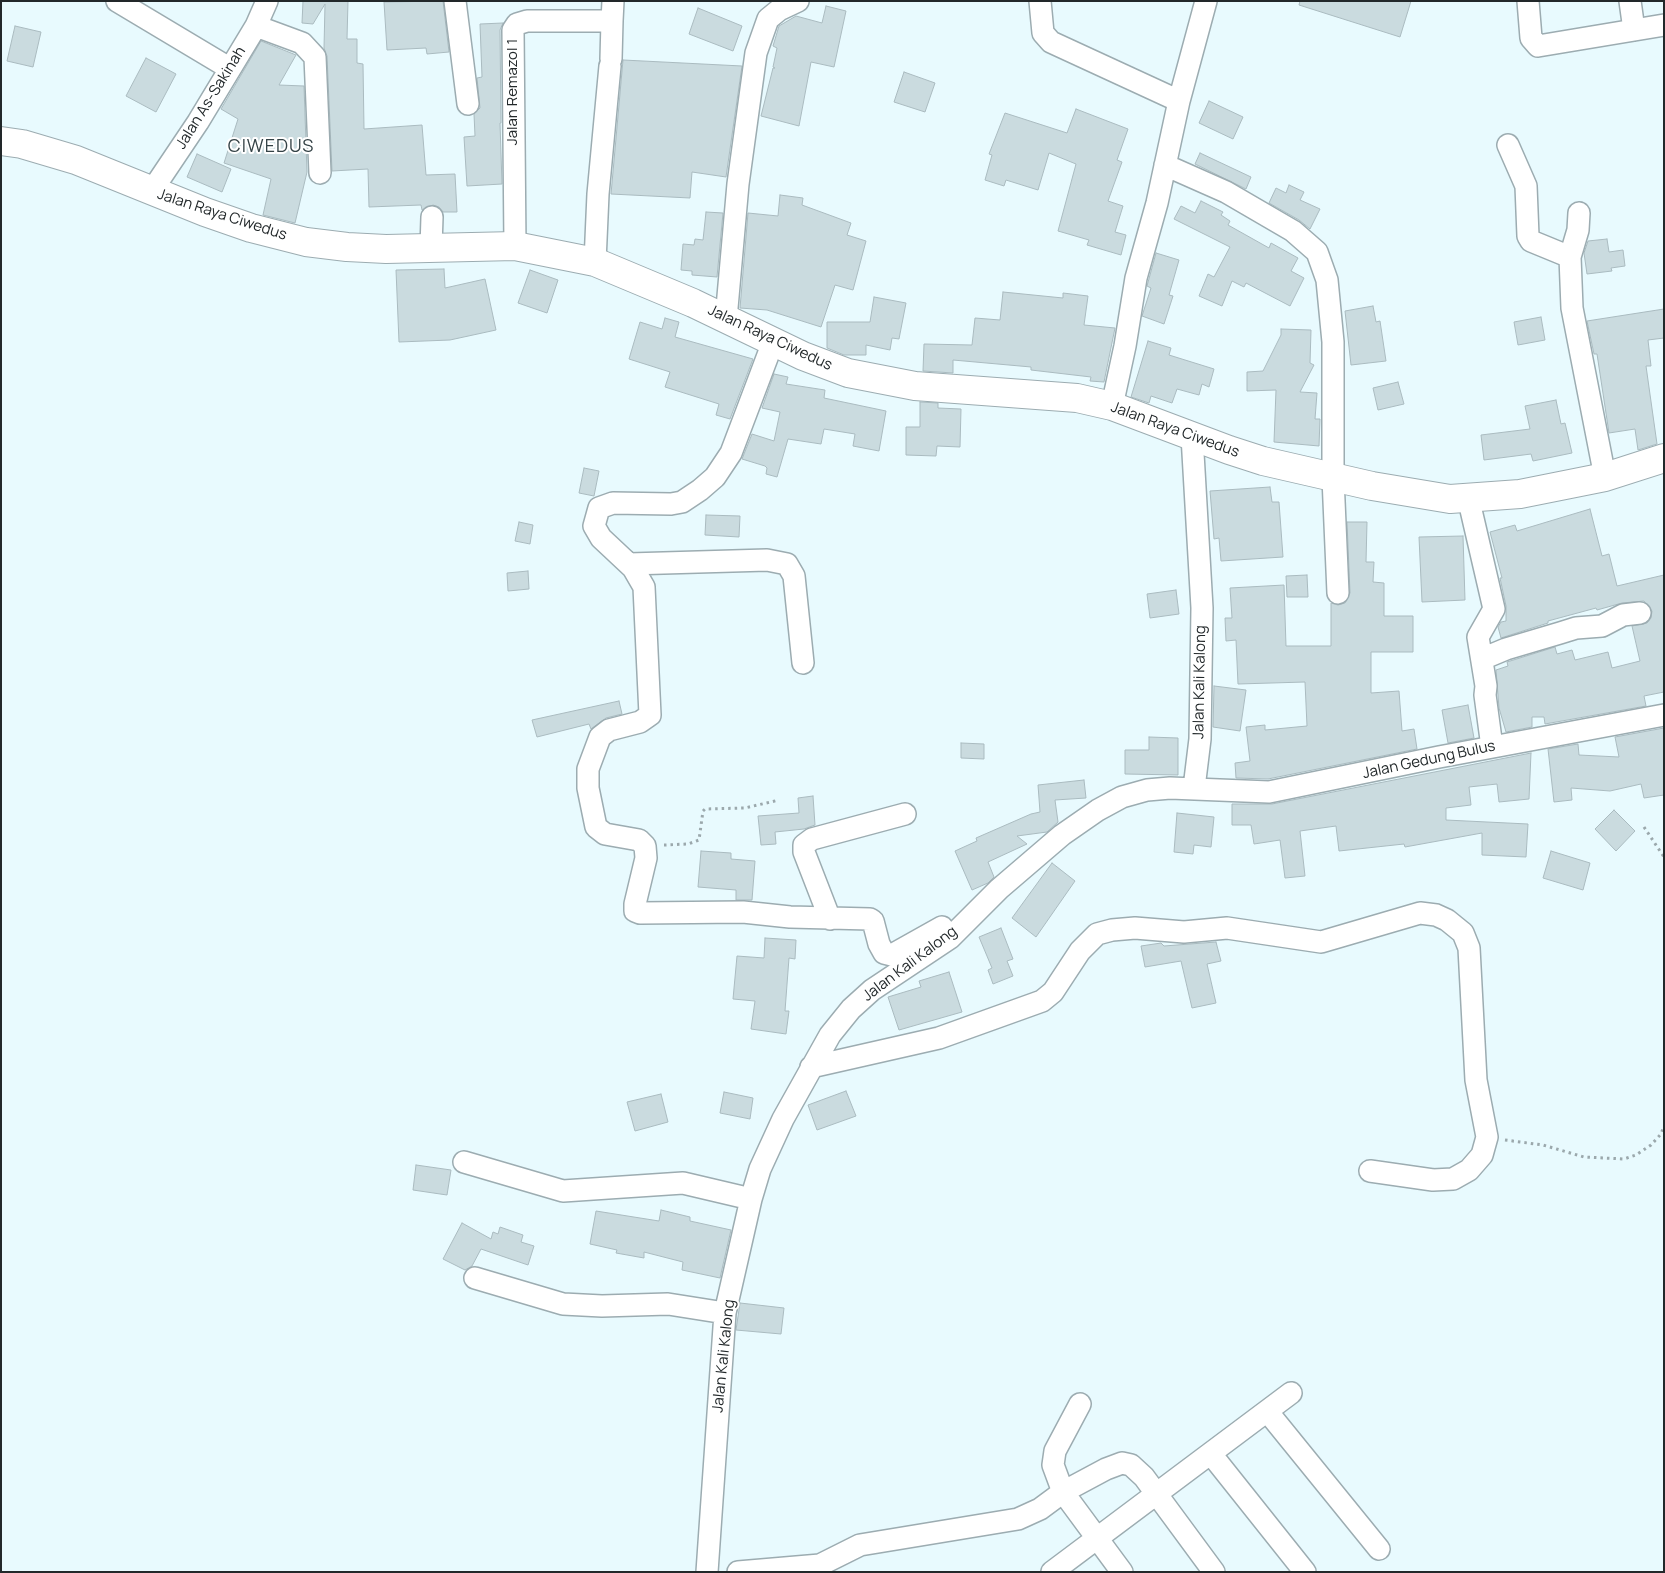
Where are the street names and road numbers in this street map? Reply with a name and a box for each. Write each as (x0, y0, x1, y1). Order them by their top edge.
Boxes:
street label: Jalan Remazol 1 (504, 39, 522, 145)
street label: Jalan As-Sakinah (172, 43, 250, 153)
street label: Jalan Raya Ciwedus (155, 186, 289, 244)
street label: Jalan Raya Ciwedus (705, 301, 835, 375)
street label: Jalan Raya Ciwedus (1108, 398, 1242, 462)
street label: Jalan Kali Kalong (1190, 625, 1210, 739)
street label: Jalan Gedung Bulus (1361, 737, 1497, 783)
street label: Jalan Kali Kalong (859, 923, 961, 1005)
street label: Jalan Kali Kalong (709, 1299, 739, 1413)

